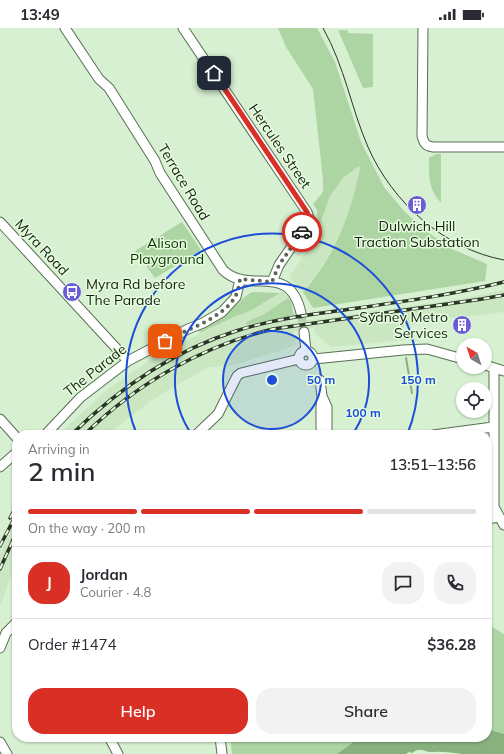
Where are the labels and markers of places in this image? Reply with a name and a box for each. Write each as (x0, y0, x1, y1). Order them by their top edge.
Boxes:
pin (197, 56, 231, 90)
building icon: Dulwich Hill Traction Substation (406, 194, 428, 216)
place label: Dulwich Hill Traction Substation (354, 217, 480, 251)
place label: Myra Rd before The Parade (86, 275, 185, 309)
bus stop icon: Myra Rd before The Parade (61, 281, 83, 303)
place label: Sydney Metro Services (359, 308, 448, 342)
building icon: Sydney Metro Services (451, 314, 473, 336)
pin (148, 324, 182, 358)
centre of rings (265, 373, 279, 387)

